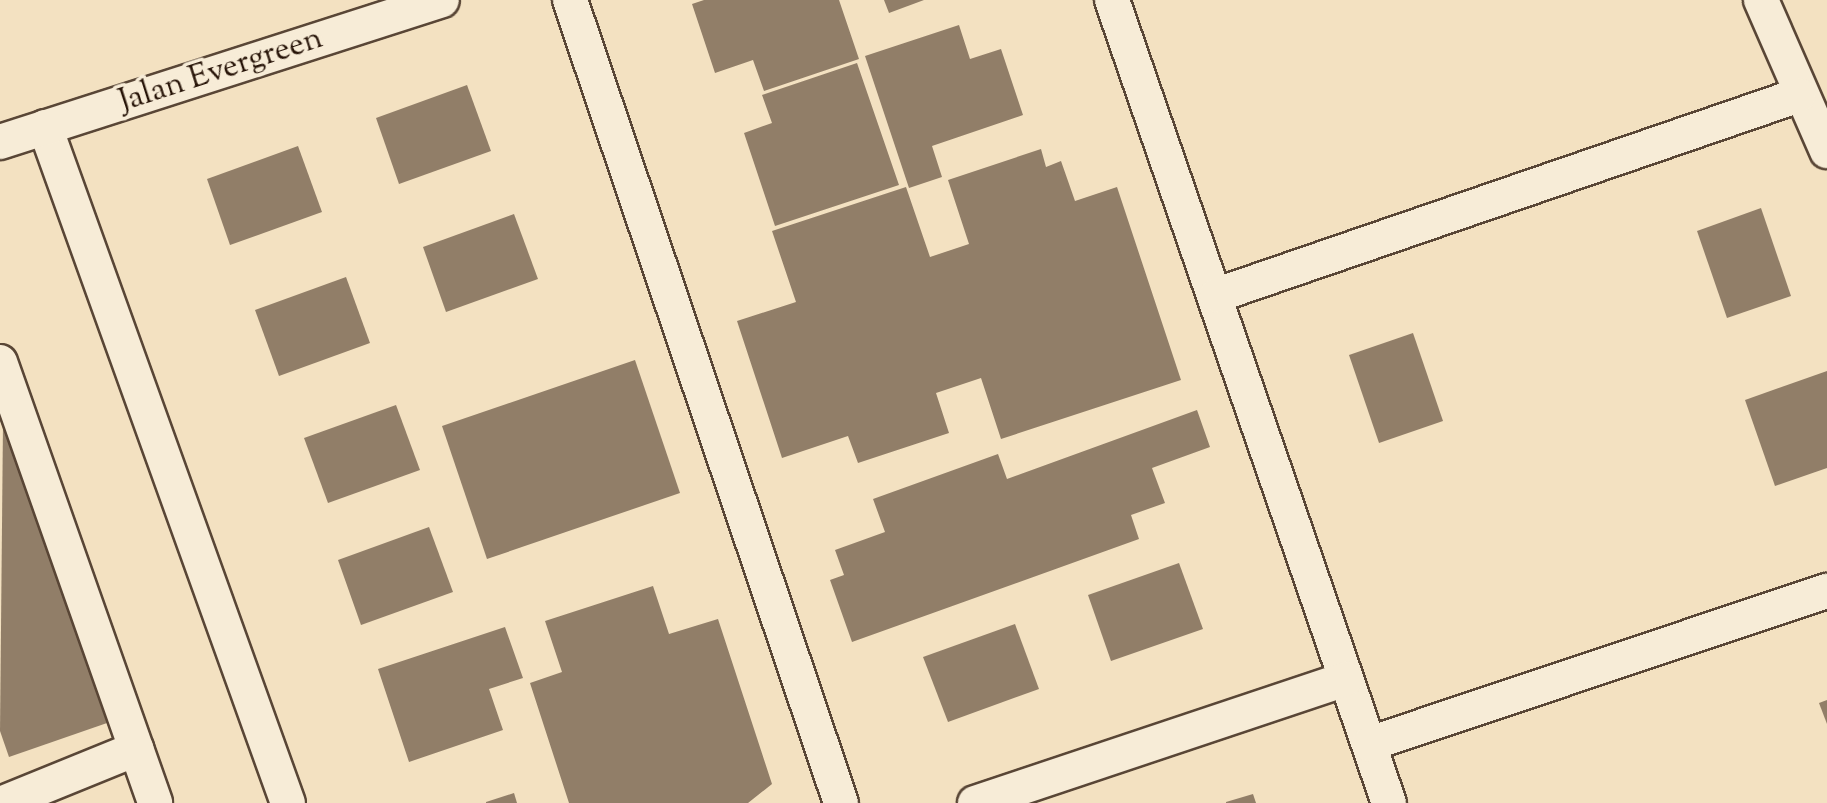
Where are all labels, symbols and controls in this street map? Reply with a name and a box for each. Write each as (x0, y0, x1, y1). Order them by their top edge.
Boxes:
street label: Jalan Evergreen (114, 20, 328, 122)

